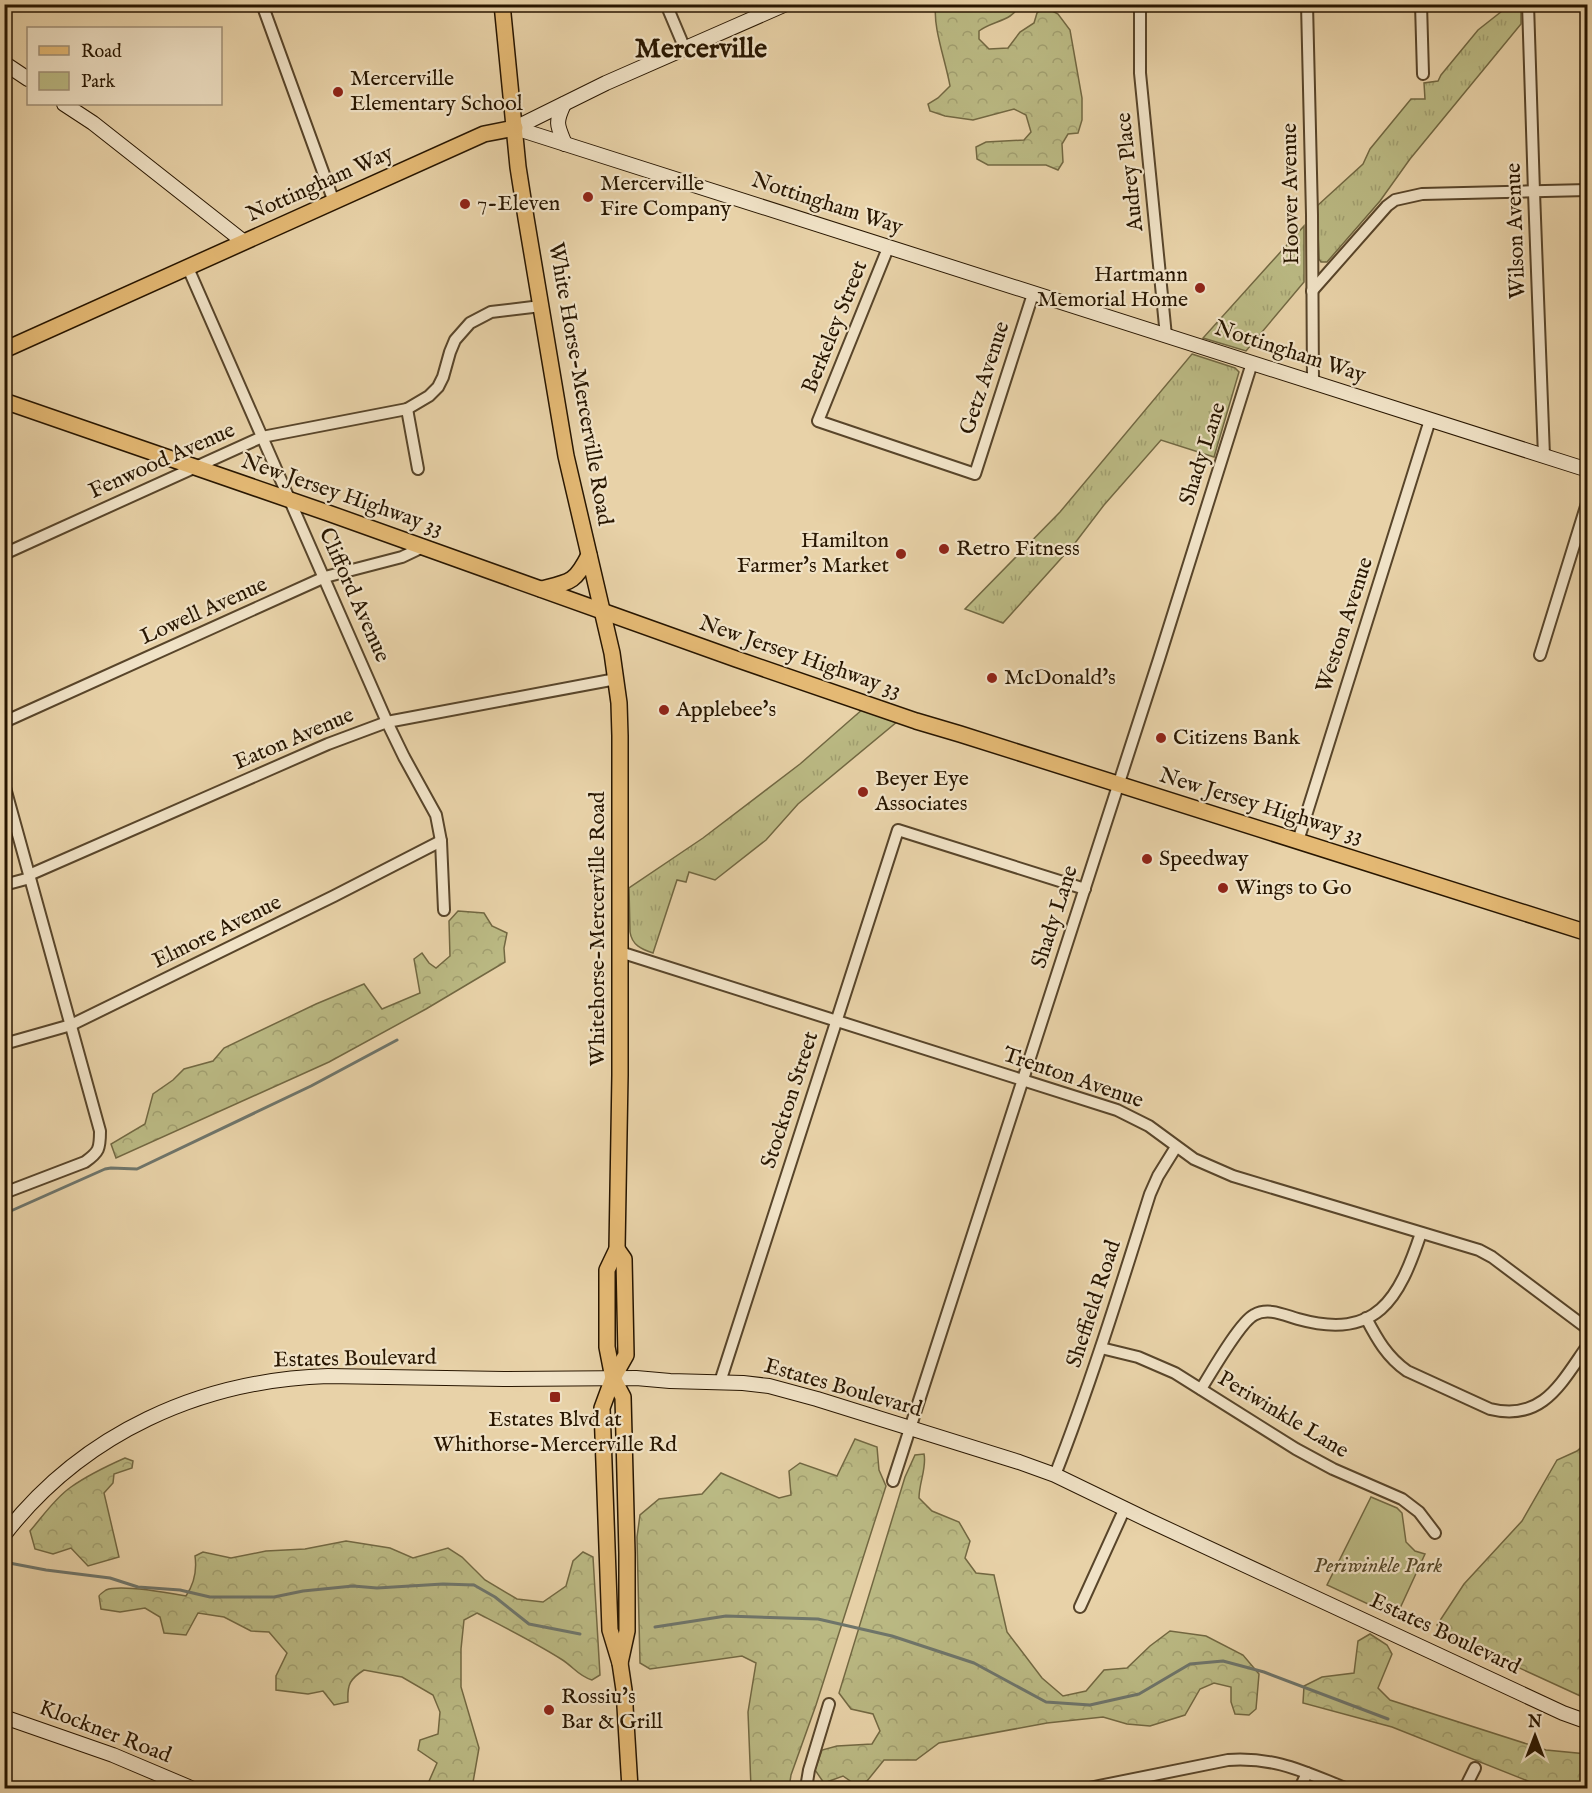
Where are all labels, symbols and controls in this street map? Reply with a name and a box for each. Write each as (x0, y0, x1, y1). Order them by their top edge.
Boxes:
legend (27, 27, 222, 105)
district label: Mercerville (635, 32, 767, 67)
text: Road (81, 41, 122, 64)
place label: Mercerville Elementary School (350, 65, 523, 118)
text: Park (81, 71, 116, 94)
marker: Mercerville Elementary School (331, 85, 345, 99)
street label: Audrey Place (1110, 111, 1150, 234)
street label: Hoover Avenue (1276, 123, 1306, 265)
street label: Nottingham Way (242, 139, 398, 229)
street label: Wilson Avenue (1500, 162, 1532, 300)
street label: Nottingham Way (748, 166, 906, 242)
place label: Mercerville Fire Company (600, 170, 731, 223)
place label: 7-Eleven (477, 190, 561, 218)
marker: Mercerville Fire Company (581, 190, 595, 204)
marker: 7-Eleven (458, 197, 472, 211)
street label: White Horse-Mercerville Road (541, 240, 619, 528)
street label: Berkeley Street (796, 256, 874, 397)
place label: Hartmann Memorial Home (1037, 261, 1188, 314)
marker: Hartmann Memorial Home (1193, 281, 1207, 295)
street label: Nottingham Way (1211, 314, 1369, 390)
street label: Getz Avenue (954, 318, 1016, 438)
street label: Shady Lane (1173, 399, 1233, 509)
street label: Fenwood Avenue (85, 416, 239, 506)
street label: New Jersey Highway 33 (237, 447, 447, 543)
street label: Clifford Avenue (312, 523, 396, 667)
place label: Hamilton Farmer's Market (737, 527, 889, 580)
place label: Retro Fitness (956, 535, 1080, 563)
marker: Retro Fitness (937, 542, 951, 556)
marker: Hamilton Farmer's Market (894, 547, 908, 561)
street label: Weston Avenue (1310, 554, 1380, 696)
street label: Lowell Avenue (136, 571, 272, 651)
street label: New Jersey Highway 33 (695, 609, 905, 705)
place label: McDonald's (1004, 664, 1116, 692)
marker: McDonald's (985, 671, 999, 685)
place label: Applebee's (675, 696, 776, 724)
street label: Eaton Avenue (230, 701, 358, 777)
marker: Applebee's (657, 703, 671, 717)
place label: Citizens Bank (1173, 724, 1300, 752)
marker: Citizens Bank (1154, 731, 1168, 745)
street label: New Jersey Highway 33 (1156, 762, 1366, 850)
place label: Beyer Eye Associates (874, 765, 969, 818)
marker: Beyer Eye Associates (856, 785, 870, 799)
street label: Whitehorse-Mercerville Road (584, 791, 612, 1067)
place label: Speedway (1159, 845, 1249, 873)
marker: Speedway (1140, 852, 1154, 866)
street label: Shady Lane (1025, 862, 1085, 972)
place label: Wings to Go (1235, 874, 1352, 902)
marker: Wings to Go (1216, 881, 1230, 895)
street label: Elmore Avenue (148, 889, 286, 975)
street label: Stockton Street (755, 1028, 825, 1172)
street label: Trenton Avenue (999, 1041, 1147, 1115)
street label: Sheffield Road (1060, 1236, 1128, 1371)
street label: Estates Boulevard (273, 1344, 437, 1374)
street label: Estates Boulevard (761, 1352, 925, 1424)
street label: Periwinkle Lane (1212, 1365, 1354, 1465)
marker: Estates Blvd at Whithorse-Mercerville Rd (548, 1390, 562, 1404)
place label: Estates Blvd at Whithorse-Mercerville Rd (433, 1406, 677, 1459)
park label: Periwinkle Park (1314, 1552, 1442, 1580)
street label: Estates Boulevard (1365, 1587, 1525, 1681)
place label: Rossiu's Bar & Grill (561, 1683, 663, 1736)
street label: Klockner Road (35, 1694, 175, 1770)
marker: Rossiu's Bar & Grill (542, 1703, 556, 1717)
north arrow (1505, 1706, 1565, 1766)
text: N (1527, 1713, 1542, 1733)

